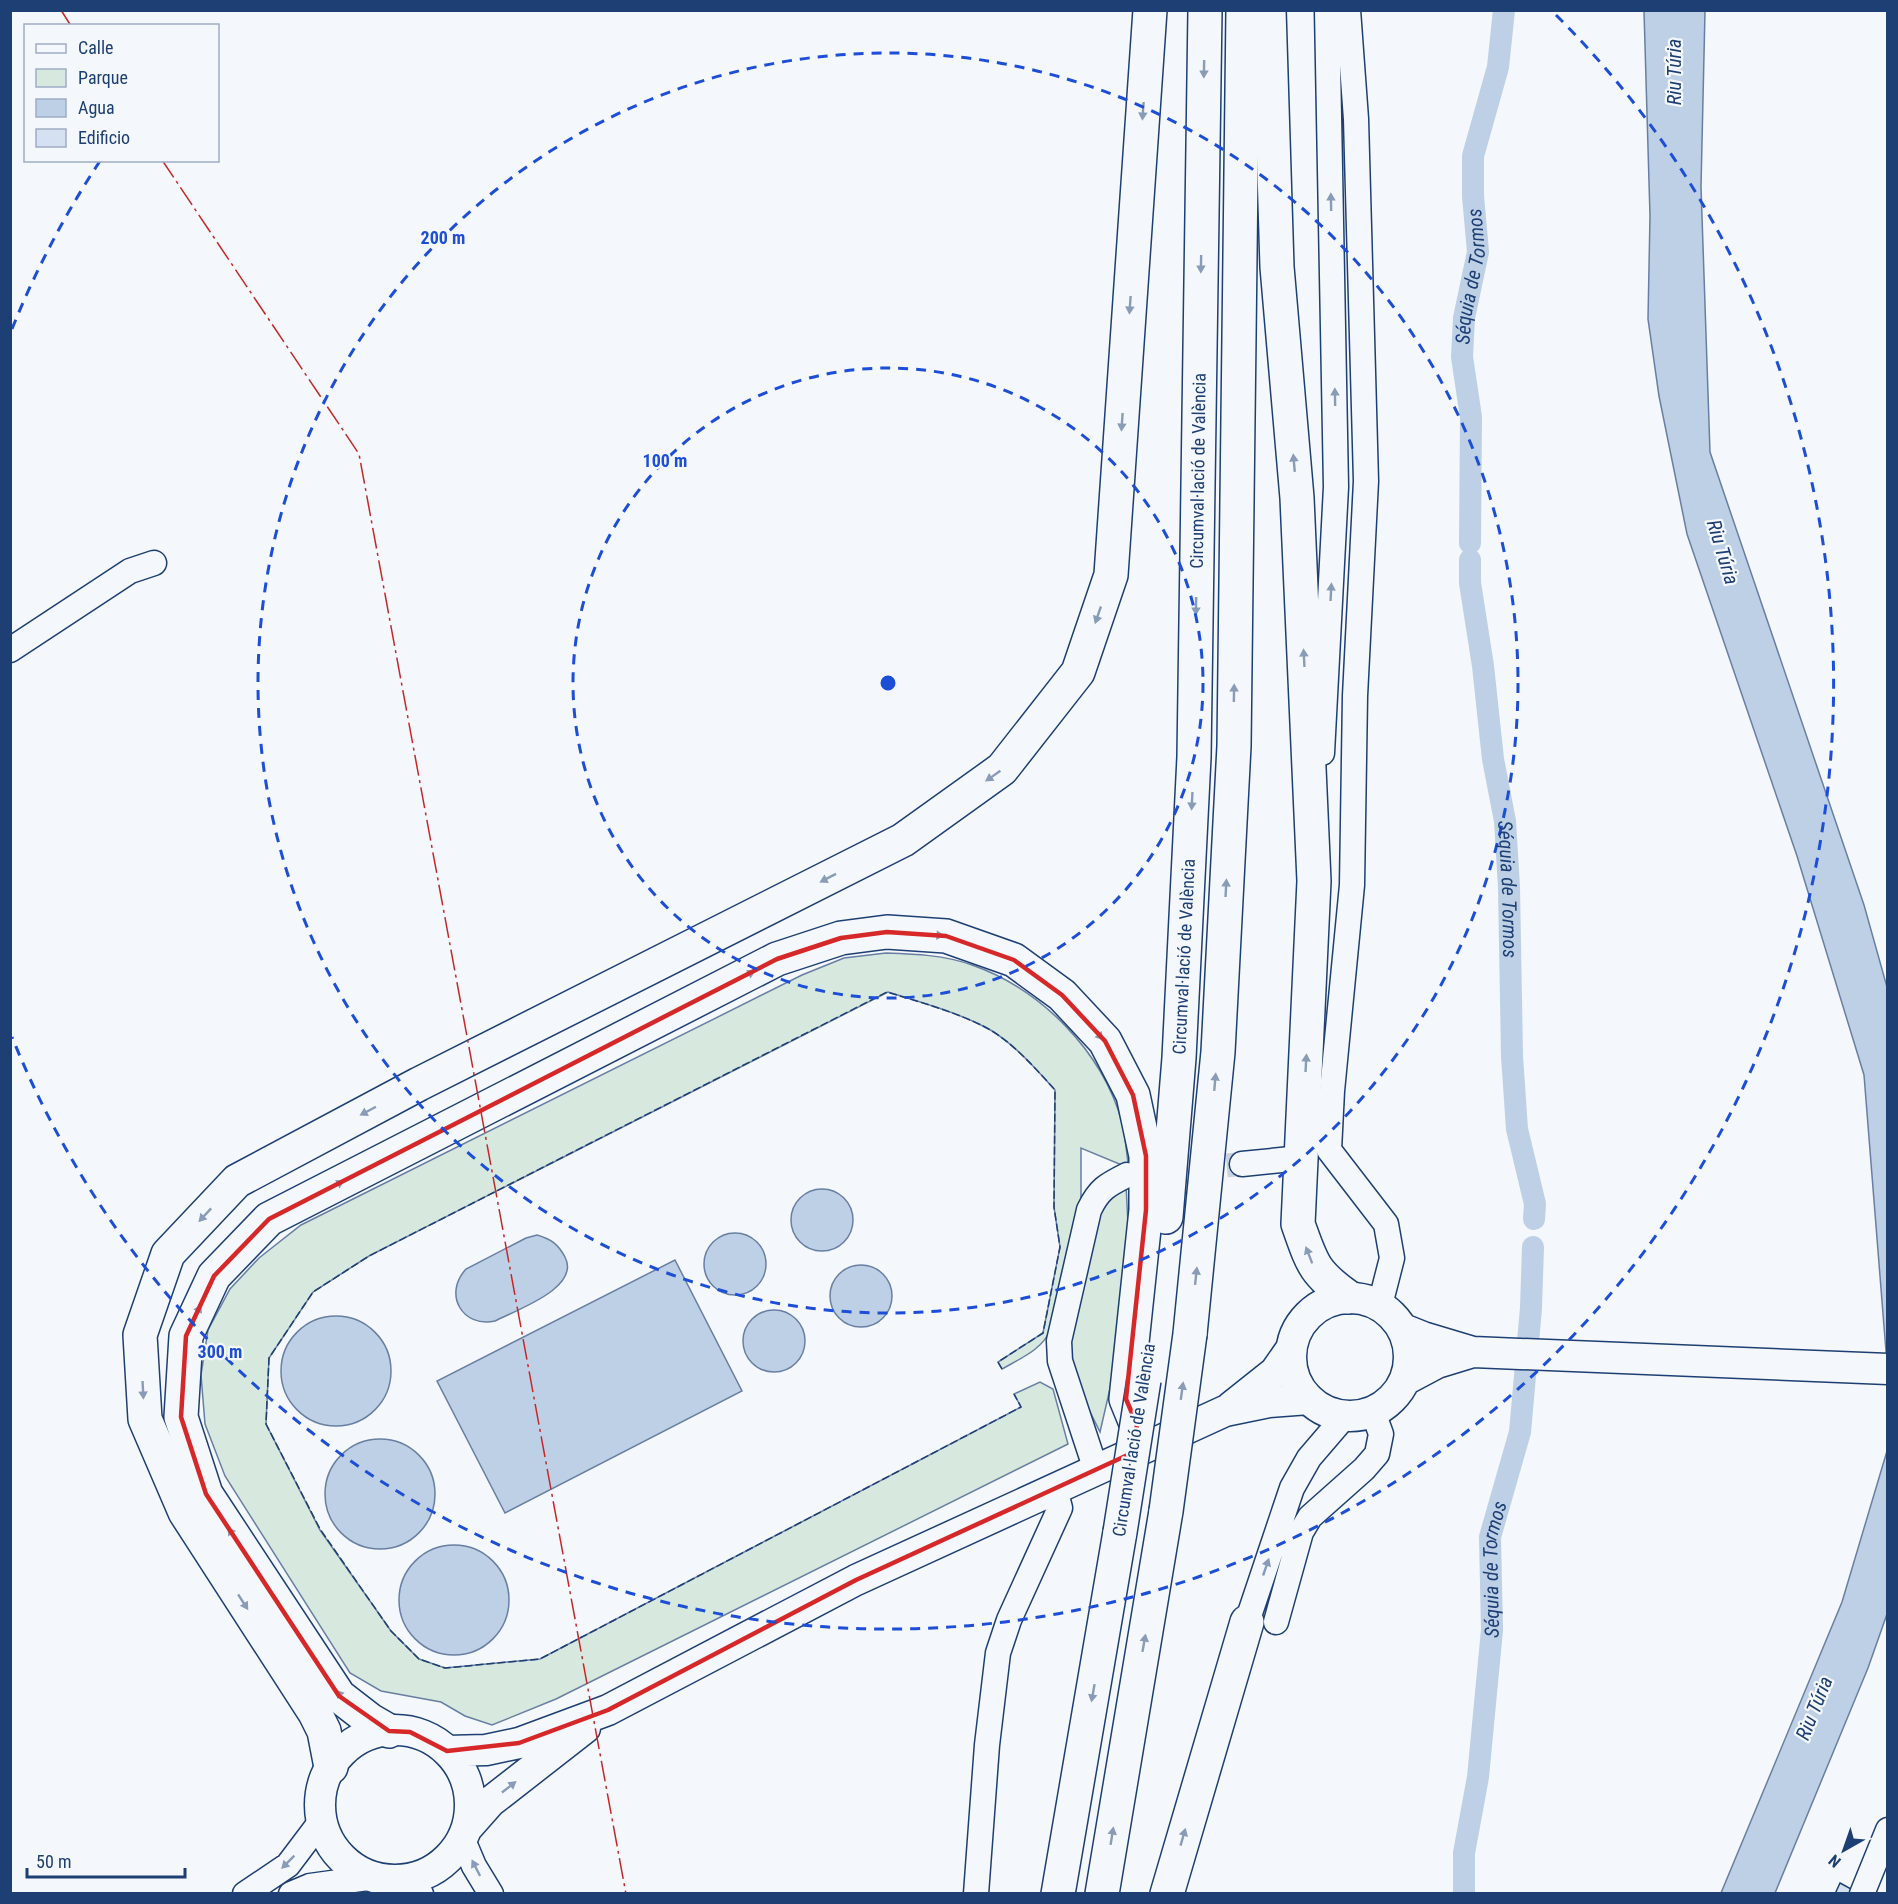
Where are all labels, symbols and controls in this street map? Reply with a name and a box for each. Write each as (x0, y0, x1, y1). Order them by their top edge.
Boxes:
legend (24, 24, 219, 162)
text: Calle (78, 37, 114, 58)
water label: Riu Túria (1662, 39, 1686, 105)
one-way arrow (1199, 59, 1209, 78)
text: Parque (78, 67, 128, 88)
text: Agua (78, 97, 115, 118)
one-way arrow (1139, 101, 1148, 120)
text: Edificio (78, 127, 130, 148)
one-way arrow (1326, 193, 1335, 212)
water label: Séquia de Tormos (1451, 207, 1491, 345)
text: 200 m (421, 227, 465, 248)
one-way arrow (1196, 254, 1206, 273)
one-way arrow (1125, 296, 1135, 315)
street label: Circumval·lació de València (1186, 373, 1210, 569)
one-way arrow (1330, 388, 1339, 407)
one-way arrow (1117, 413, 1126, 432)
text: 100 m (643, 450, 687, 471)
one-way arrow (1289, 454, 1299, 473)
water label: Riu Túria (1702, 517, 1744, 587)
one-way arrow (1326, 582, 1335, 601)
one-way arrow (1191, 596, 1201, 615)
one-way arrow (1092, 606, 1102, 624)
one-way arrow (1300, 649, 1309, 668)
centre of rings (878, 673, 898, 693)
one-way arrow (1230, 683, 1239, 702)
one-way arrow (986, 770, 1002, 782)
one-way arrow (1187, 791, 1196, 810)
water label: Séquia de Tormos (1493, 820, 1522, 958)
street label: Circumval·lació de València (1168, 858, 1199, 1055)
one-way arrow (819, 873, 836, 883)
one-way arrow (1222, 878, 1231, 897)
one-way arrow (925, 930, 944, 940)
one-way arrow (739, 970, 756, 980)
one-way arrow (1090, 1025, 1103, 1040)
one-way arrow (1301, 1053, 1310, 1072)
one-way arrow (1210, 1073, 1220, 1092)
one-way arrow (359, 1106, 376, 1116)
one-way arrow (328, 1180, 345, 1190)
one-way arrow (199, 1207, 212, 1222)
one-way arrow (1304, 1246, 1314, 1264)
one-way arrow (1191, 1267, 1201, 1286)
one-way arrow (192, 1304, 201, 1321)
text: 300 m (198, 1341, 242, 1362)
street label: Circumval·lació de València (1108, 1342, 1159, 1538)
one-way arrow (139, 1381, 148, 1400)
one-way arrow (1177, 1381, 1187, 1400)
water label: Séquia de Tormos (1478, 1498, 1512, 1639)
one-way arrow (228, 1527, 239, 1543)
one-way arrow (1261, 1558, 1271, 1576)
one-way arrow (238, 1594, 249, 1610)
one-way arrow (1139, 1634, 1148, 1653)
water label: Riu Túria (1790, 1673, 1838, 1743)
one-way arrow (1088, 1683, 1097, 1702)
one-way arrow (335, 1689, 348, 1705)
one-way arrow (501, 1782, 516, 1794)
north arrow (1814, 1820, 1874, 1880)
one-way arrow (1107, 1826, 1116, 1845)
one-way arrow (1179, 1828, 1188, 1846)
scale bar (27, 1841, 184, 1879)
text: 50 m (36, 1851, 71, 1872)
text: N (1825, 1851, 1845, 1872)
one-way arrow (282, 1855, 296, 1869)
one-way arrow (471, 1859, 481, 1876)

